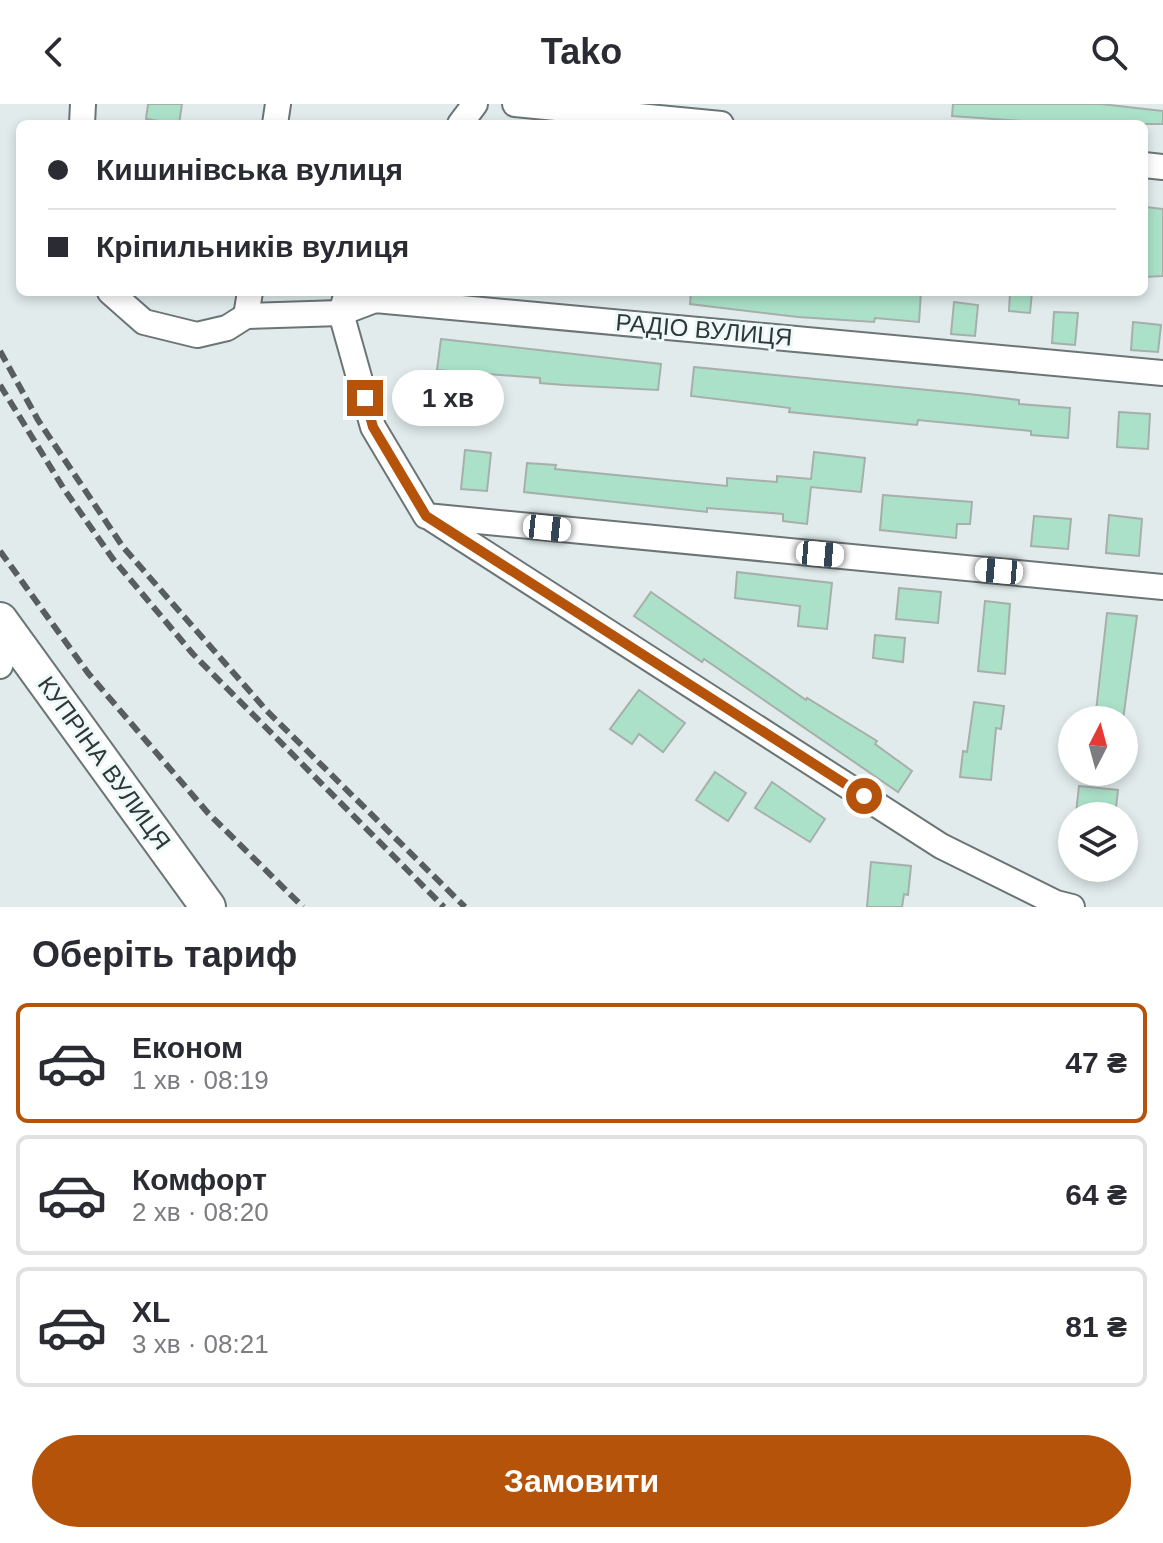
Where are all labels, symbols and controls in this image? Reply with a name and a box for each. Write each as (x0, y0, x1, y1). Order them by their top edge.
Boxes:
icon: back (32, 30, 76, 74)
icon: search (1087, 30, 1131, 74)
text: Tako (541, 31, 622, 72)
text: Кишинівська вулиця (96, 153, 403, 186)
text: Кріпильників вулиця (96, 230, 409, 263)
street label: РАДІО ВУЛИЦЯ (615, 308, 793, 351)
callout: 1 хв (393, 370, 505, 426)
route end (347, 380, 383, 416)
text: 1 хв (422, 383, 474, 413)
car (522, 514, 572, 542)
car (795, 540, 845, 568)
car (974, 557, 1024, 585)
street label: КУПРІНА ВУЛИЦЯ (33, 671, 176, 854)
north arrow (1058, 706, 1138, 786)
map controls (1058, 706, 1138, 882)
route start (846, 778, 882, 814)
button: layers (1058, 802, 1138, 882)
text: Оберіть тариф (32, 934, 297, 975)
icon: car (36, 1027, 108, 1099)
text: Економ (132, 1031, 243, 1064)
text: 47 ₴ (1065, 1046, 1127, 1079)
text: 1 хв · 08:19 (132, 1065, 269, 1095)
icon: car (36, 1159, 108, 1231)
text: Комфорт (132, 1163, 267, 1196)
text: 64 ₴ (1065, 1178, 1127, 1211)
text: 2 хв · 08:20 (132, 1197, 269, 1227)
icon: car (36, 1291, 108, 1363)
text: XL (132, 1295, 170, 1328)
text: 81 ₴ (1065, 1310, 1127, 1343)
text: 3 хв · 08:21 (132, 1329, 269, 1359)
button: Замовити (32, 1435, 1131, 1527)

